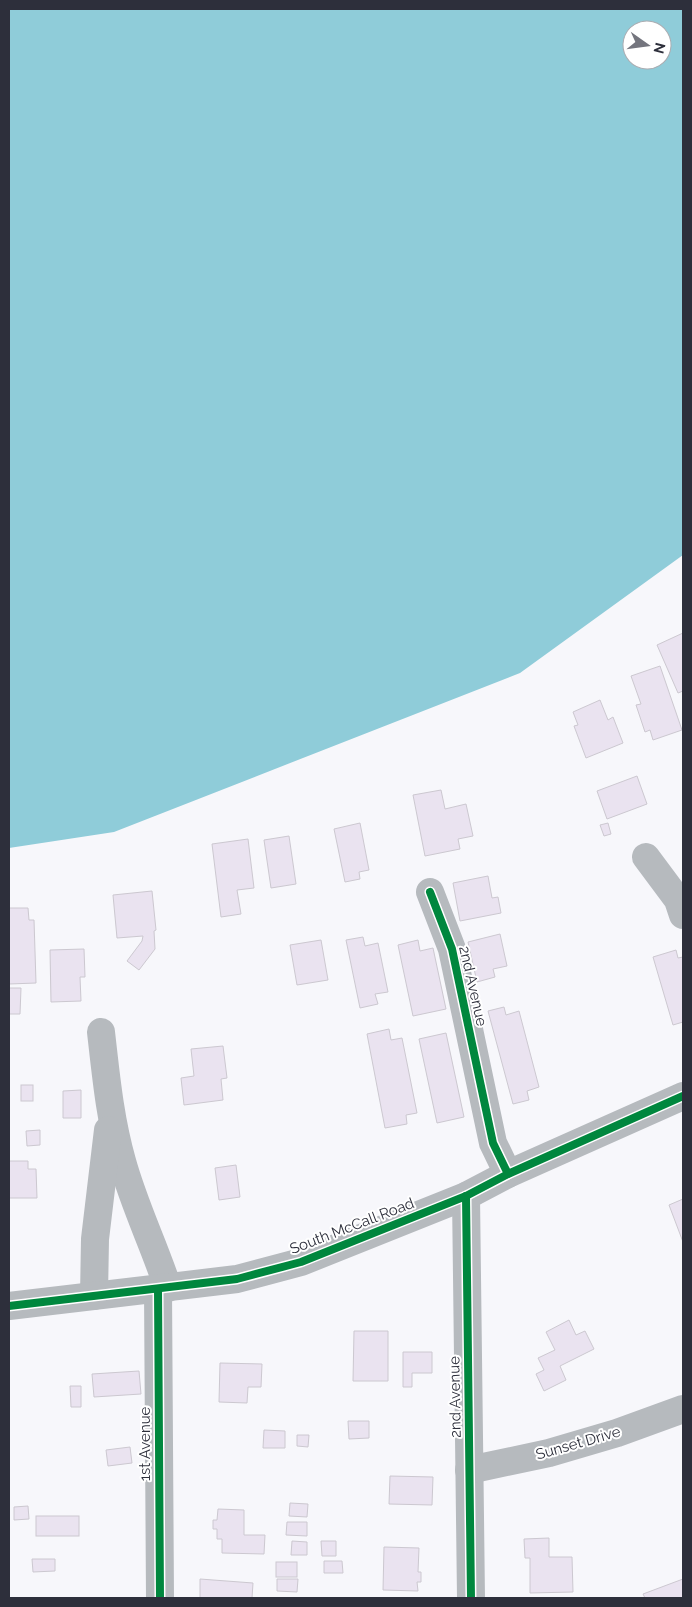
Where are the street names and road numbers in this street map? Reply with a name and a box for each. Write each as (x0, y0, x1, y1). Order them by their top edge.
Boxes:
street label: 2nd Avenue (455, 944, 491, 1028)
street label: South McCall Road (287, 1194, 417, 1258)
street label: 2nd Avenue (445, 1356, 465, 1438)
street label: 1st Avenue (136, 1406, 154, 1481)
street label: Sunset Drive (534, 1422, 623, 1464)

